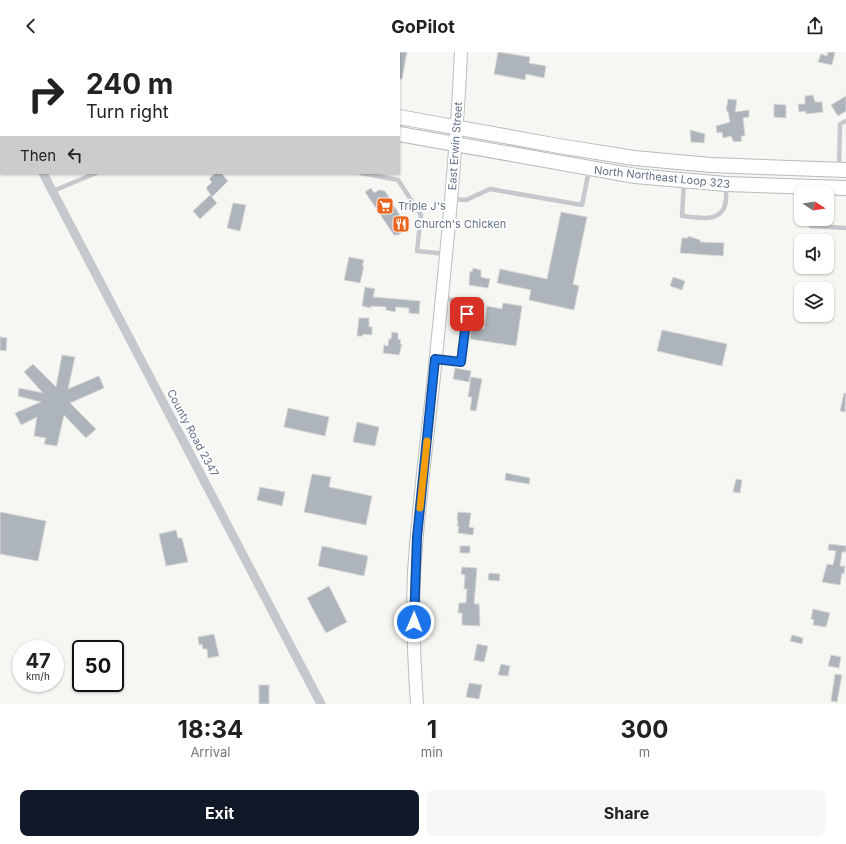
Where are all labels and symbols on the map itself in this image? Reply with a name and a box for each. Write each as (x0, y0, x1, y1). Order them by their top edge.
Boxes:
street label: East Erwin Street (445, 101, 465, 191)
street label: North Northeast Loop 323 (593, 163, 731, 191)
north arrow (794, 186, 834, 226)
supermarket icon: Triple J's (375, 196, 395, 216)
place label: Triple J's (398, 199, 446, 213)
restaurant icon: Church's Chicken (391, 214, 411, 234)
place label: Church's Chicken (414, 217, 506, 231)
pin (450, 297, 484, 331)
street label: County Road 2347 (164, 387, 222, 479)
position arrow (393, 601, 435, 643)
speed limit sign: 50 (72, 640, 124, 692)

